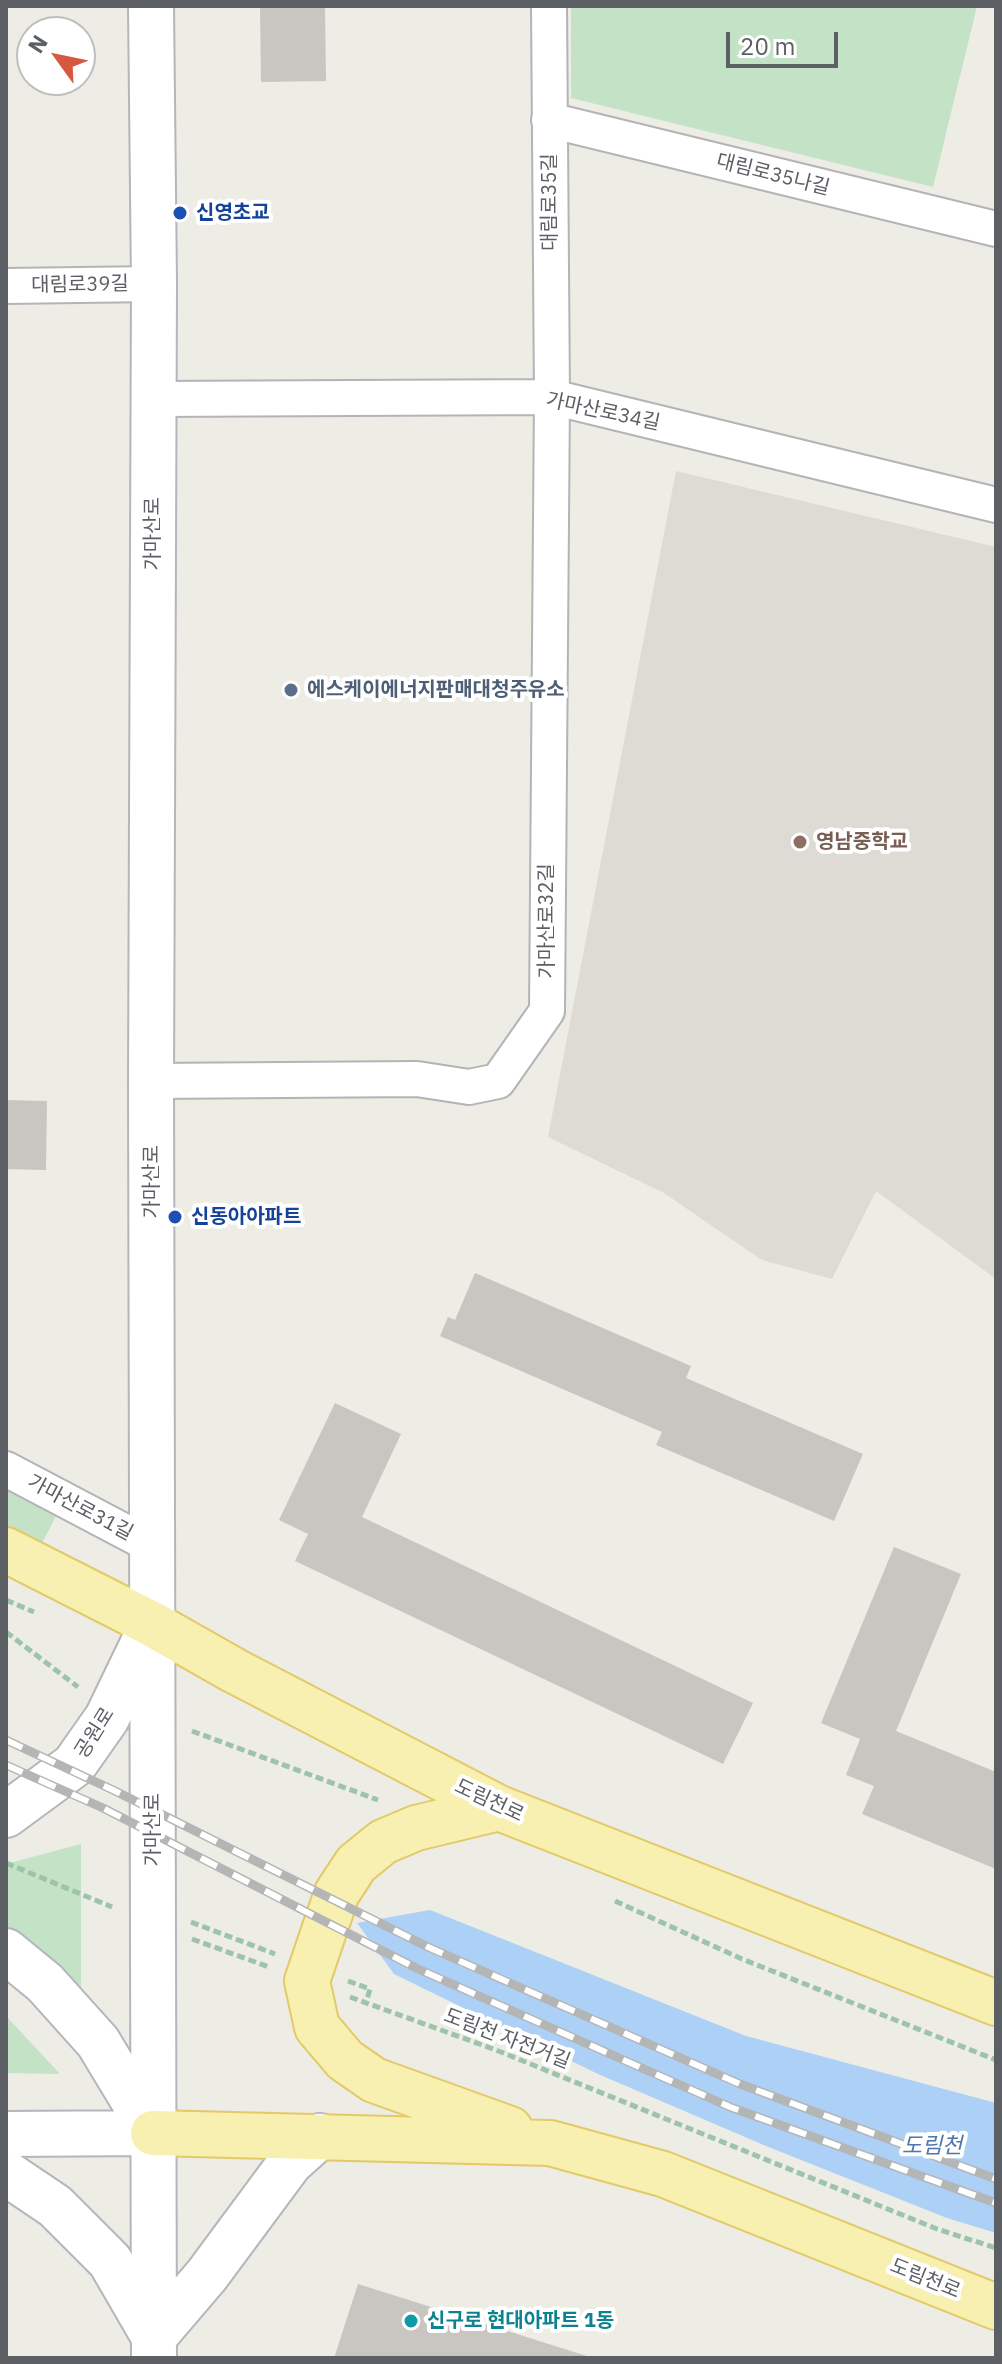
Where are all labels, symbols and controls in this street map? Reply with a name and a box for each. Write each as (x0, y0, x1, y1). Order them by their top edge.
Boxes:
north arrow (16, 16, 96, 96)
scale bar (730, 16, 842, 66)
text: N (21, 29, 54, 58)
text: 20 m (740, 30, 795, 62)
street label: 대림로35나길 (714, 149, 832, 201)
street label: 대림로35길 (538, 153, 562, 251)
place label: 신영초교 (196, 201, 270, 225)
marker: 신영초교 (171, 204, 189, 222)
street label: 대림로39길 (31, 272, 129, 298)
street label: 가마산로34길 (544, 388, 662, 436)
street label: 가마산로 (141, 497, 165, 571)
place label: 에스케이에너지판매대청주유소 (307, 678, 565, 702)
marker: 에스케이에너지판매대청주유소 (282, 681, 300, 699)
place label: 영남중학교 (816, 830, 908, 854)
marker: 영남중학교 (791, 833, 809, 851)
street label: 가마산로32길 (535, 863, 559, 979)
street label: 가마산로 (140, 1145, 164, 1219)
place label: 신동아아파트 (191, 1205, 301, 1229)
marker: 신동아아파트 (166, 1208, 184, 1226)
street label: 가마산로31길 (23, 1470, 137, 1546)
street label: 공원로 (70, 1703, 120, 1763)
street label: 도림천로 (451, 1775, 527, 1827)
street label: 가마산로 (141, 1793, 165, 1867)
street label: 도림천 자전거길 (440, 2004, 574, 2074)
water label: 도림천 (902, 2134, 962, 2160)
street label: 도림천로 (886, 2254, 964, 2304)
place label: 신구로 현대아파트 1동 (427, 2309, 614, 2333)
marker: 신구로 현대아파트 1동 (402, 2312, 420, 2330)

